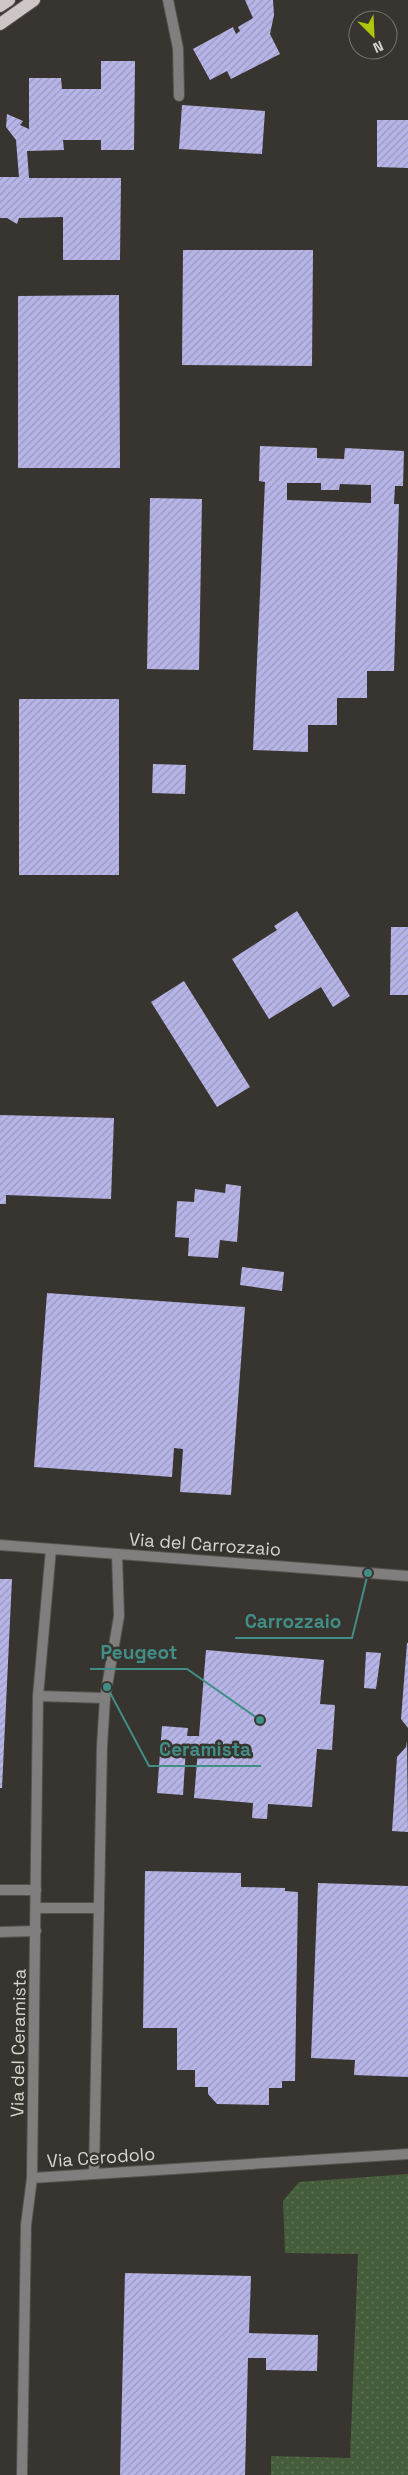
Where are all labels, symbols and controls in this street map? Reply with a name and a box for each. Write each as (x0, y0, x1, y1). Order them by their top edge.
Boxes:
north arrow (348, 10, 398, 60)
text: N (370, 37, 386, 57)
street label: Via del Carrozzaio (128, 1527, 282, 1561)
callout: Carrozzaio (235, 1604, 352, 1638)
text: Carrozzaio (245, 1609, 341, 1634)
callout: Peugeot (90, 1635, 187, 1669)
text: Peugeot (101, 1640, 178, 1665)
callout: Ceramista (149, 1732, 261, 1766)
text: Ceramista (159, 1737, 251, 1762)
street label: Via del Ceramista (5, 1969, 31, 2117)
street label: Via Cerodolo (46, 2142, 156, 2172)

